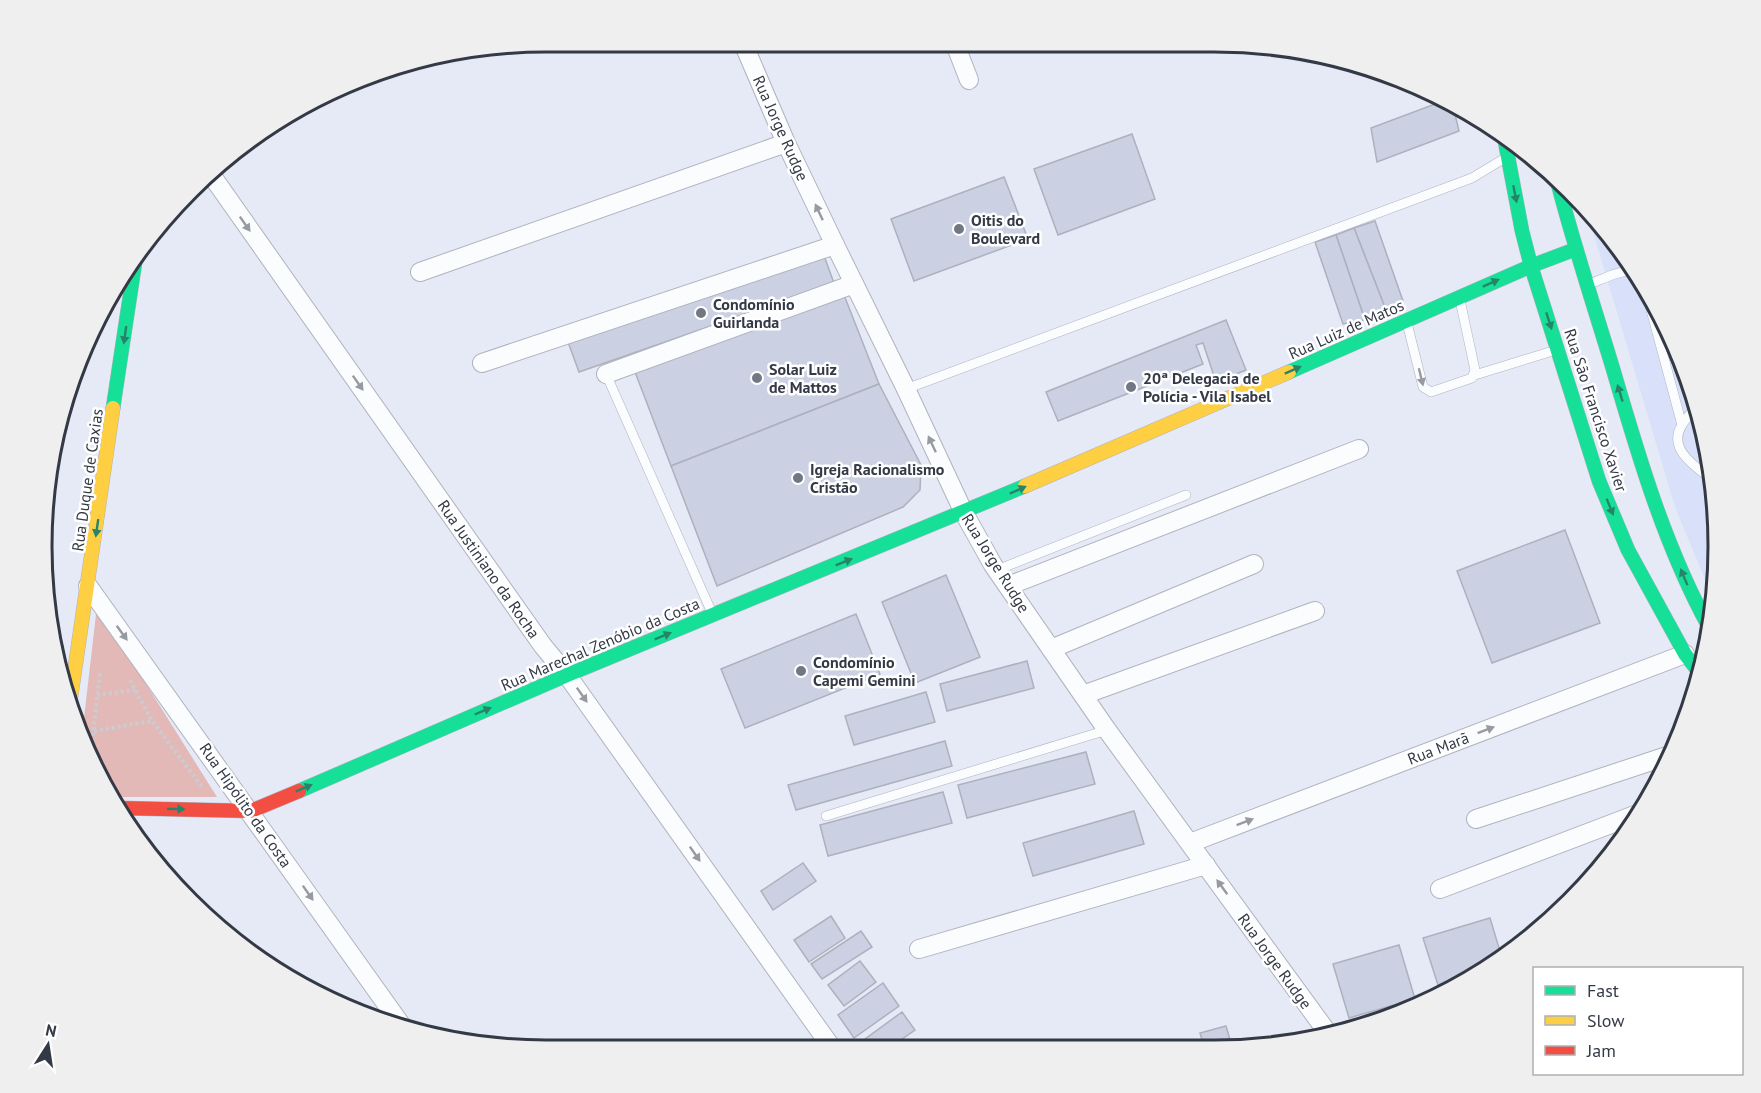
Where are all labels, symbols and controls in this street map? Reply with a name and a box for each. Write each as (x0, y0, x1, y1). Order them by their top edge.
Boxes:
street label: Rua Jorge Rudge (749, 72, 813, 184)
one-way arrow (1511, 185, 1520, 204)
one-way arrow (814, 203, 823, 220)
place label: Oitis do Boulevard (971, 210, 1040, 248)
one-way arrow (239, 215, 251, 231)
marker: Oitis do Boulevard (952, 222, 966, 236)
one-way arrow (1482, 278, 1500, 288)
place label: Condomínio Guirlanda (713, 294, 795, 332)
street label: Rua Luiz de Matos (1285, 295, 1407, 363)
marker: Condomínio Guirlanda (694, 306, 708, 320)
one-way arrow (1545, 312, 1555, 330)
one-way arrow (120, 326, 129, 345)
street label: Rua São Francisco Xavier (1560, 326, 1632, 495)
place label: Solar Luiz de Mattos (769, 359, 837, 397)
one-way arrow (1284, 365, 1302, 374)
place label: 20ª Delegacia de Polícia - Vila Isabel (1143, 368, 1271, 406)
one-way arrow (1416, 368, 1426, 386)
marker: Solar Luiz de Mattos (750, 371, 764, 385)
one-way arrow (352, 375, 363, 391)
marker: 20ª Delegacia de Polícia - Vila Isabel (1124, 380, 1138, 394)
one-way arrow (1615, 384, 1624, 402)
street label: Rua Duque de Caxias (67, 407, 107, 553)
one-way arrow (927, 435, 936, 452)
place label: Igreja Racionalismo Cristão (810, 459, 945, 497)
marker: Igreja Racionalismo Cristão (791, 471, 805, 485)
one-way arrow (1009, 485, 1027, 494)
street label: Rua Justiniano da Rocha (434, 496, 544, 642)
one-way arrow (1605, 498, 1615, 516)
street label: Rua Jorge Rudge (958, 510, 1034, 616)
one-way arrow (92, 519, 101, 538)
one-way arrow (835, 557, 853, 566)
one-way arrow (1679, 568, 1688, 586)
street label: Rua Marechal Zenóbio da Costa (498, 593, 702, 695)
one-way arrow (116, 626, 128, 641)
one-way arrow (655, 631, 673, 641)
place label: Condomínio Capemi Gemini (813, 652, 916, 690)
marker: Condomínio Capemi Gemini (794, 664, 808, 678)
one-way arrow (576, 686, 588, 702)
one-way arrow (475, 706, 493, 716)
one-way arrow (1477, 725, 1495, 734)
street label: Rua Marã (1404, 727, 1472, 769)
street label: Rua Hipólito da Costa (195, 739, 297, 871)
one-way arrow (296, 783, 314, 793)
one-way arrow (167, 805, 186, 814)
one-way arrow (1236, 817, 1254, 826)
one-way arrow (688, 846, 700, 861)
one-way arrow (1216, 879, 1228, 895)
one-way arrow (302, 886, 314, 901)
street label: Rua Jorge Rudge (1234, 909, 1316, 1013)
legend (1533, 967, 1743, 1075)
text: Fast (1587, 979, 1619, 1002)
text: Slow (1587, 1009, 1625, 1032)
north arrow (18, 1015, 78, 1075)
text: N (44, 1019, 58, 1041)
text: Jam (1586, 1039, 1616, 1062)

